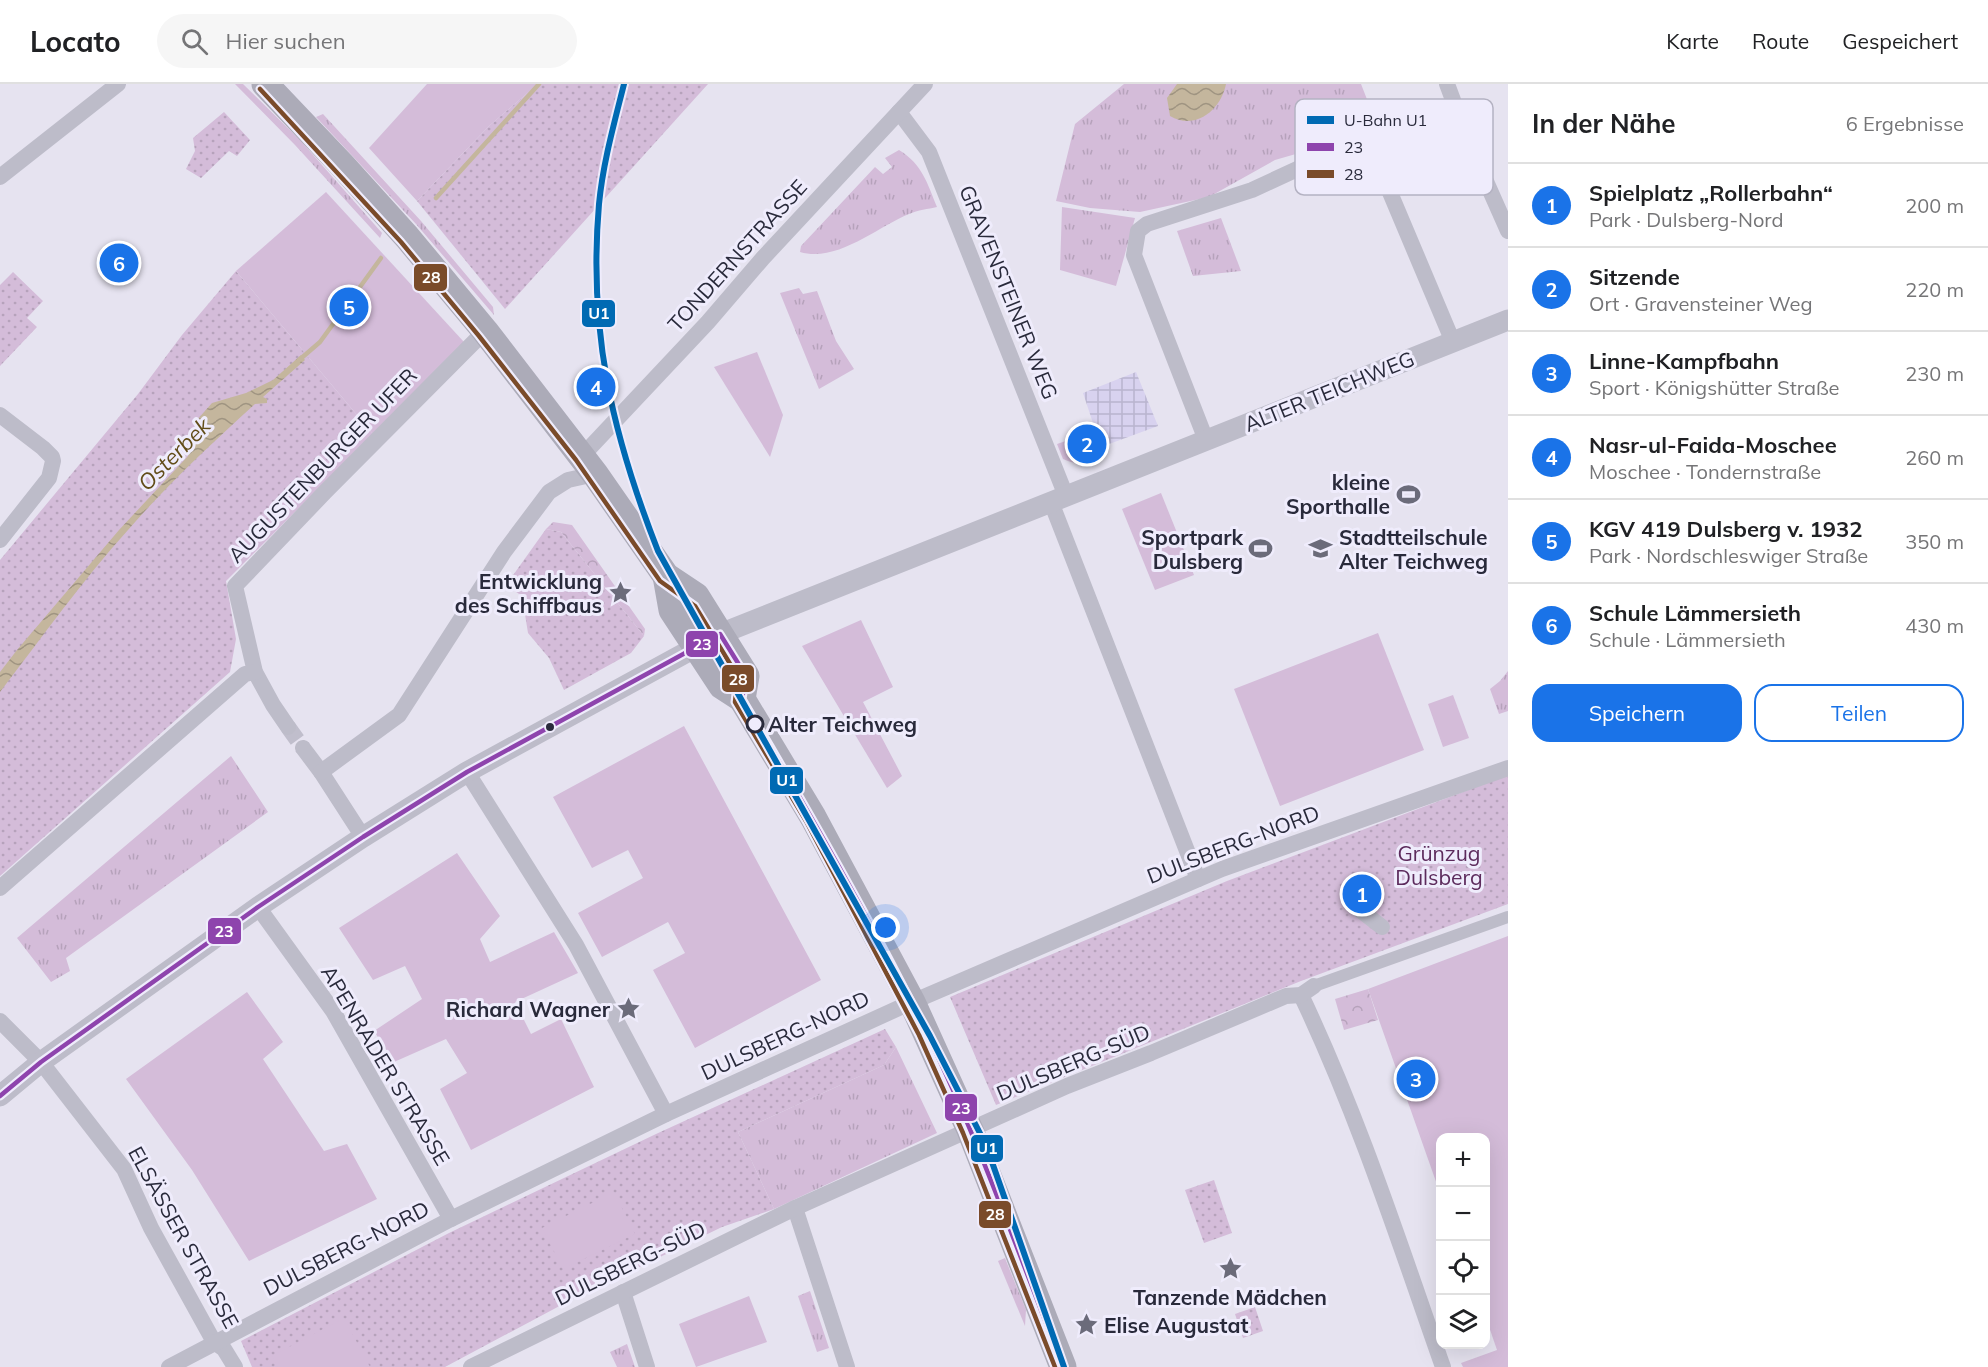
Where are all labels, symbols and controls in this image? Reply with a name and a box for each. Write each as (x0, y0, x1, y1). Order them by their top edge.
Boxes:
search box (157, 14, 577, 68)
text: Locato (30, 24, 121, 59)
icon: search (178, 25, 211, 58)
text: Hier suchen (226, 27, 346, 55)
text: Karte (1666, 28, 1719, 54)
text: Route (1752, 28, 1809, 54)
text: Gespeichert (1842, 28, 1958, 54)
legend (1295, 99, 1493, 195)
text: In der Nähe (1532, 107, 1676, 140)
text: U-Bahn U1 (1344, 110, 1427, 130)
text: 6 Ergebnisse (1846, 111, 1964, 136)
text: 23 (1344, 137, 1363, 157)
text: 28 (1344, 164, 1363, 184)
street label: TONDERNSTRASSE (662, 174, 812, 336)
text: Spielplatz „Rollerbahn“ (1589, 179, 1833, 207)
street label: GRAVENSTEINER WEG (954, 181, 1064, 403)
text: 1 (1546, 193, 1558, 218)
text: 200 m (1905, 193, 1964, 218)
text: Park · Dulsberg-Nord (1589, 207, 1783, 232)
pin: 6 (100, 240, 138, 285)
line badge: 28 (413, 263, 448, 292)
text: Sitzende (1589, 263, 1680, 291)
text: 28 (421, 267, 441, 287)
text: 2 (1546, 277, 1558, 302)
text: 220 m (1905, 277, 1964, 302)
pin: 5 (330, 284, 368, 330)
text: Ort · Gravensteiner Weg (1589, 291, 1813, 316)
line badge: U1 (581, 299, 616, 328)
text: U1 (588, 303, 610, 323)
street label: ALTER TEICHWEG (1240, 345, 1418, 437)
text: Linne-Kampfbahn (1589, 347, 1779, 375)
text: 3 (1546, 361, 1558, 386)
text: 230 m (1905, 361, 1964, 386)
street label: AUGUSTENBURGER UFER (222, 362, 422, 568)
pin: 4 (576, 364, 616, 410)
text: Sport · Königshütter Straße (1589, 375, 1839, 400)
water label: Osterbek (132, 411, 217, 496)
pin: 2 (1068, 422, 1106, 466)
text: Nasr-ul-Faida-Moschee (1589, 431, 1837, 459)
text: 4 (1546, 445, 1558, 470)
text: 260 m (1905, 445, 1964, 470)
text: Moschee · Tondernstraße (1589, 459, 1821, 484)
place label: kleine Sporthalle (1286, 469, 1390, 519)
sports icon: kleine Sporthalle (1395, 481, 1421, 507)
text: KGV 419 Dulsberg v. 1932 (1589, 515, 1862, 543)
place label: Sportpark Dulsberg (1141, 524, 1243, 574)
place label: Stadtteilschule Alter Teichweg (1339, 524, 1488, 574)
text: 5 (1546, 529, 1558, 554)
text: 350 m (1905, 529, 1964, 554)
sports icon: Sportpark Dulsberg (1248, 536, 1274, 562)
school or university icon: Stadtteilschule Alter Teichweg (1308, 536, 1334, 562)
text: Park · Nordschleswiger Straße (1589, 543, 1868, 568)
place label: Entwicklung des Schiffbaus (455, 568, 602, 618)
place icon: Entwicklung des Schiffbaus (607, 580, 633, 606)
text: Schule Lämmersieth (1589, 599, 1801, 627)
text: 6 (1546, 613, 1558, 638)
text: 430 m (1905, 613, 1964, 638)
text: Schule · Lämmersieth (1589, 627, 1786, 652)
line badge: 23 (685, 630, 719, 658)
text: 23 (692, 634, 712, 654)
line badge: 28 (721, 664, 755, 693)
text: 28 (728, 669, 748, 689)
button: Speichern (1532, 684, 1742, 742)
button: Teilen (1754, 684, 1964, 742)
place label: Alter Teichweg (768, 711, 917, 737)
marker: Alter Teichweg (746, 715, 764, 733)
unlabelled marker (544, 721, 556, 733)
line badge: U1 (769, 766, 804, 795)
text: U1 (776, 770, 798, 790)
street label: DULSBERG-NORD (1143, 799, 1323, 889)
park label: Grünzug Dulsberg (1395, 840, 1483, 890)
pin: 1 (1342, 872, 1382, 916)
your location (871, 913, 900, 942)
line badge: 23 (207, 917, 242, 945)
text: 23 (214, 921, 234, 941)
street label: APENRADER STRASSE (316, 960, 456, 1170)
street label: DULSBERG-NORD (697, 985, 873, 1085)
place label: Richard Wagner (446, 996, 611, 1022)
place icon: Richard Wagner (615, 996, 641, 1022)
street label: DULSBERG-SÜD (992, 1018, 1154, 1106)
pin: 3 (1396, 1056, 1436, 1102)
line badge: 23 (944, 1093, 978, 1122)
text: 23 (951, 1098, 971, 1118)
map controls (1436, 1133, 1490, 1349)
button: + (1436, 1133, 1490, 1187)
line badge: U1 (970, 1134, 1004, 1163)
text: U1 (976, 1138, 998, 1158)
street label: ELSÄSSER STRASSE (123, 1142, 245, 1332)
button: − (1436, 1187, 1490, 1241)
street label: DULSBERG-NORD (259, 1195, 433, 1301)
line badge: 28 (978, 1200, 1012, 1229)
text: 28 (985, 1204, 1005, 1224)
street label: DULSBERG-SÜD (550, 1215, 710, 1311)
button: locate (1436, 1241, 1490, 1295)
place icon: Tanzende Mädchen (1217, 1256, 1243, 1282)
place label: Tanzende Mädchen (1133, 1284, 1327, 1310)
button: layers (1436, 1295, 1490, 1349)
place icon: Elise Augustat (1073, 1312, 1099, 1338)
place label: Elise Augustat (1104, 1312, 1248, 1338)

